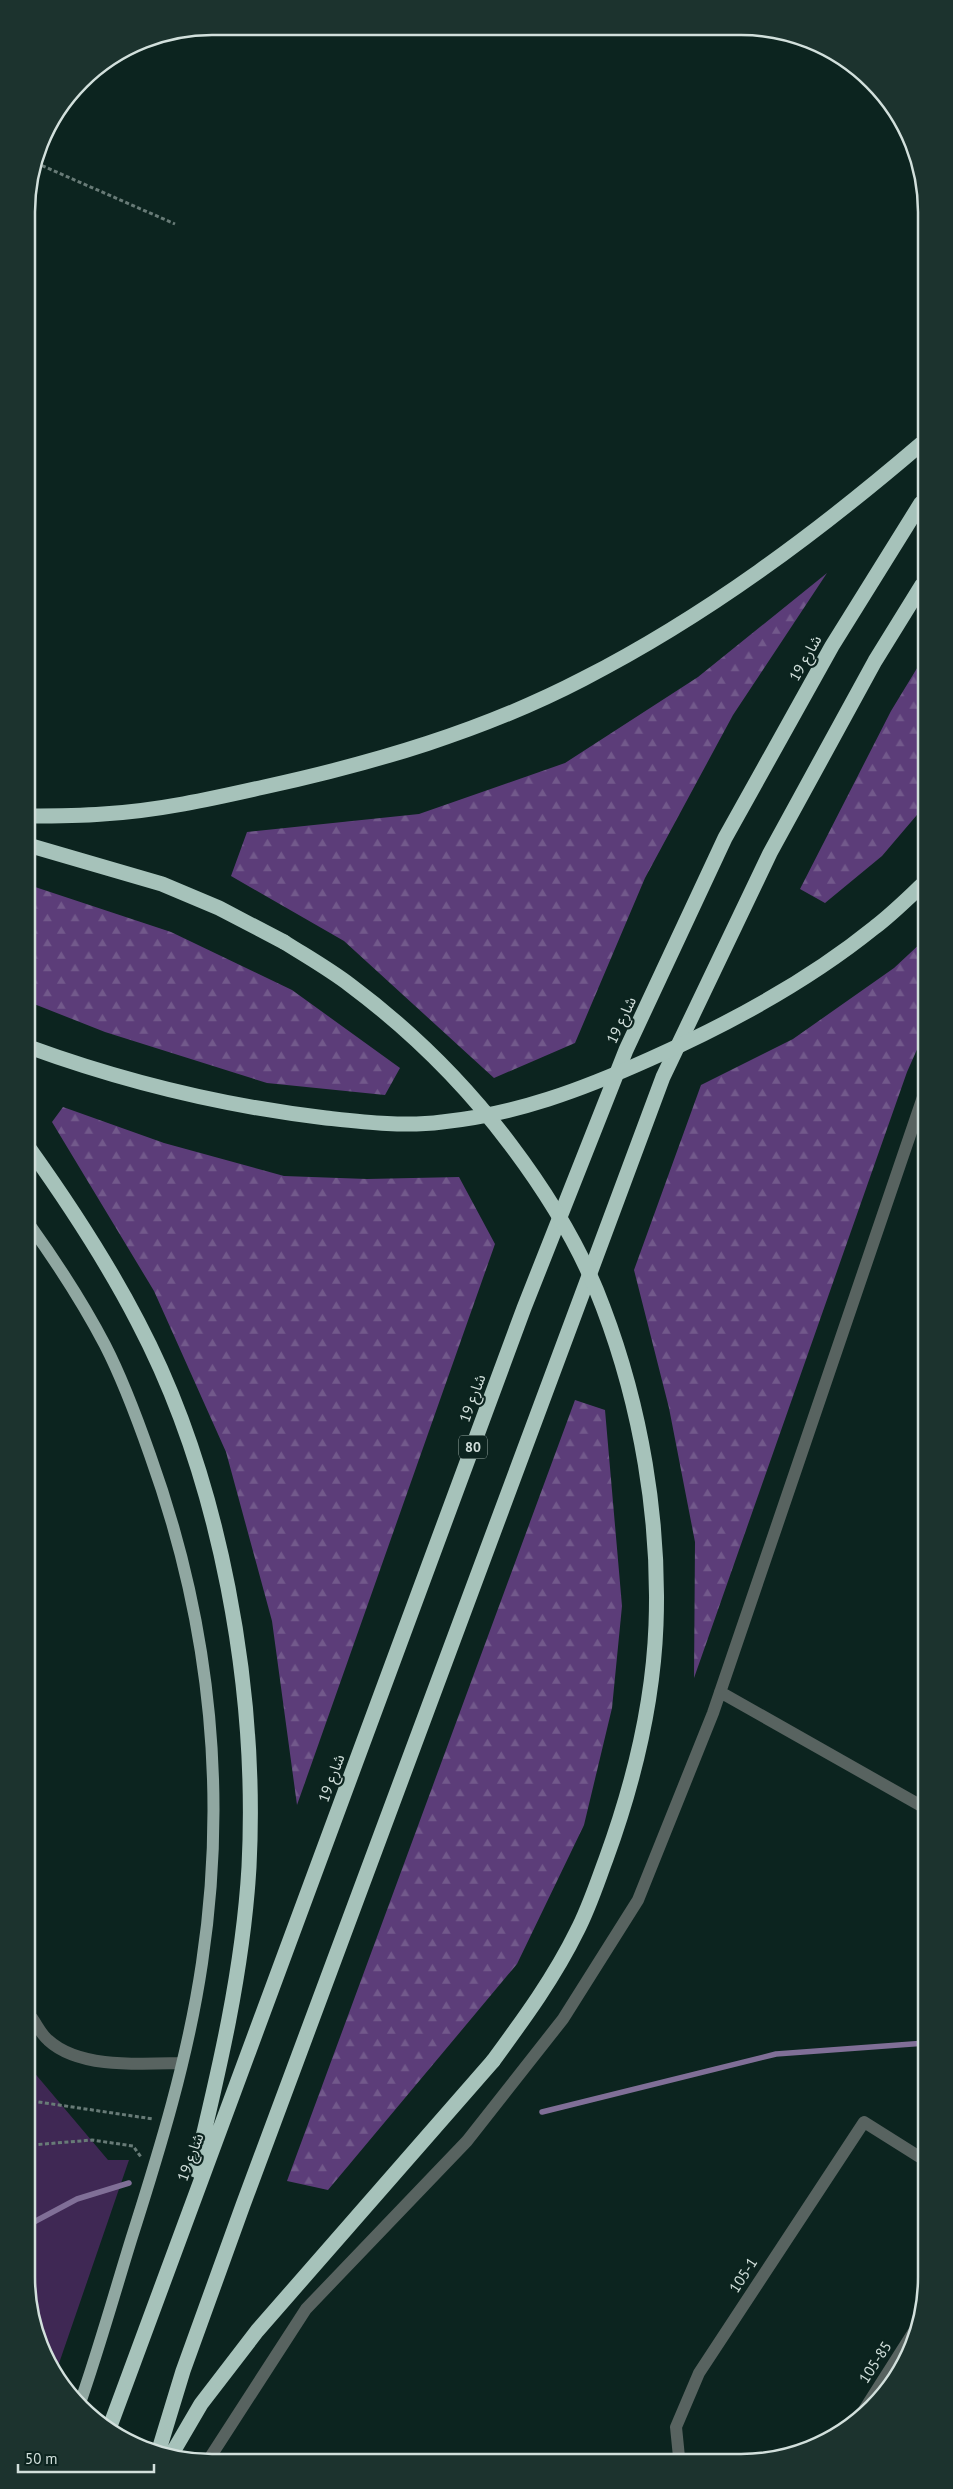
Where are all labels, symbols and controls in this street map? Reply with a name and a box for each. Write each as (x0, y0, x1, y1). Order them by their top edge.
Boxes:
street label: شارع 19 (785, 631, 828, 686)
street label: شارع 19 (602, 993, 643, 1048)
street label: شارع 19 (455, 1371, 492, 1426)
road number: 80 (459, 1435, 487, 1458)
street label: شارع 19 (314, 1751, 351, 1806)
street label: شارع 19 (173, 2130, 210, 2185)
street label: 105-1 (725, 2254, 761, 2296)
street label: 105-85 (854, 2337, 896, 2387)
scale bar (18, 2442, 154, 2474)
text: 50 m (25, 2449, 58, 2468)

